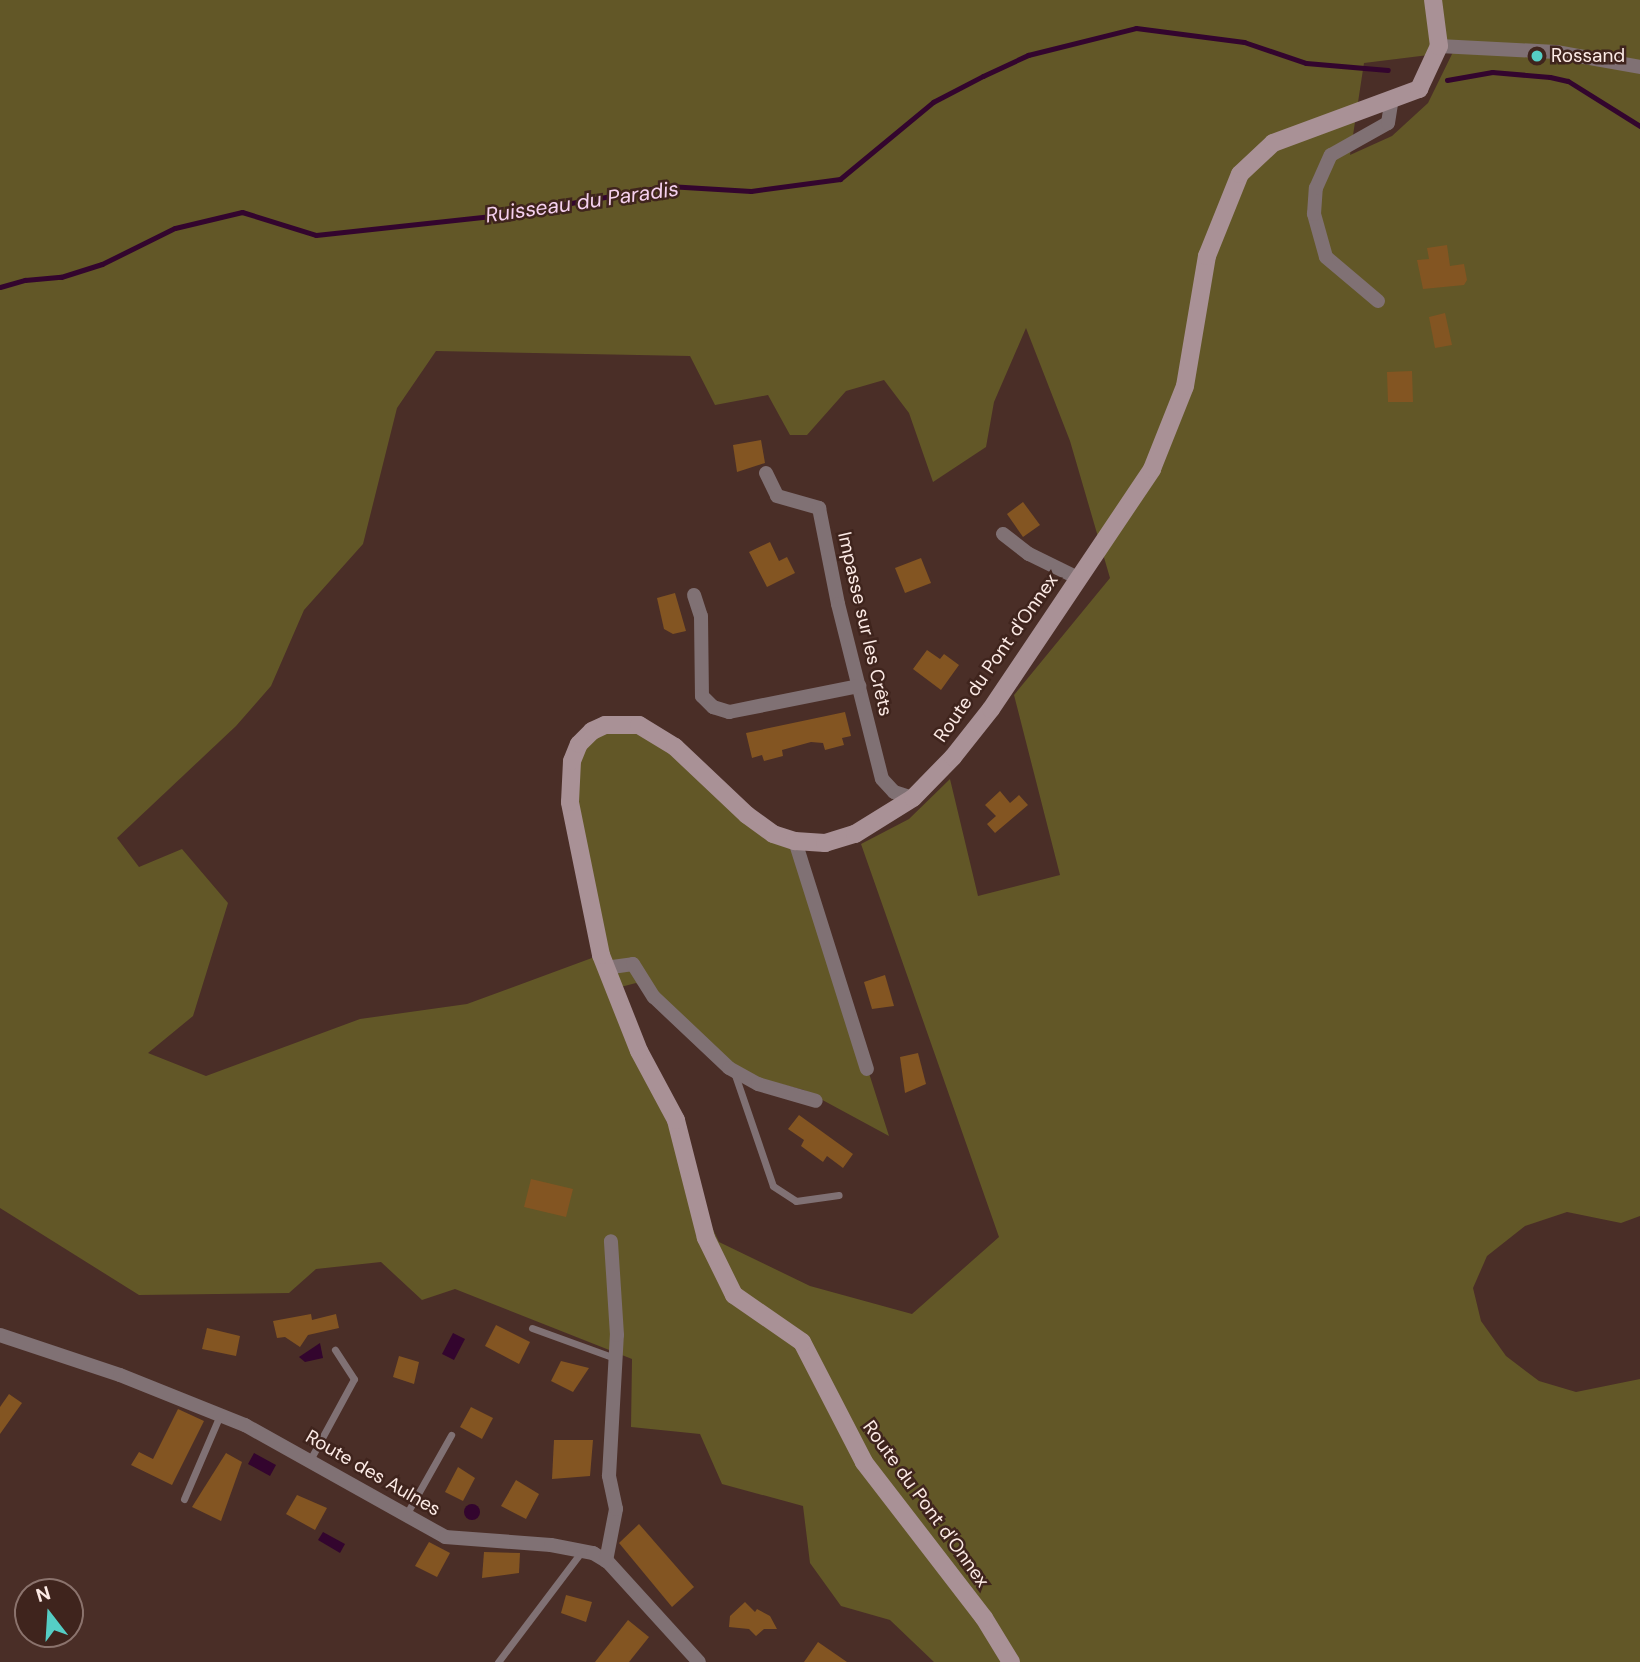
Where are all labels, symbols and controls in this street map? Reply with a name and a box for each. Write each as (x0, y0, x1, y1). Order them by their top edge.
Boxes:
place label: Rossand (1551, 45, 1625, 67)
marker: Rossand (1529, 48, 1545, 64)
water label: Ruisseau du Paradis (484, 176, 680, 228)
street label: Impasse sur les Crêts (833, 530, 897, 718)
street label: Route du Pont d'Onnex (929, 569, 1063, 747)
street label: Route du Pont d'Onnex (858, 1416, 994, 1592)
street label: Route des Aulnes (301, 1425, 445, 1521)
north arrow (14, 1578, 84, 1648)
text: N (33, 1580, 54, 1608)

